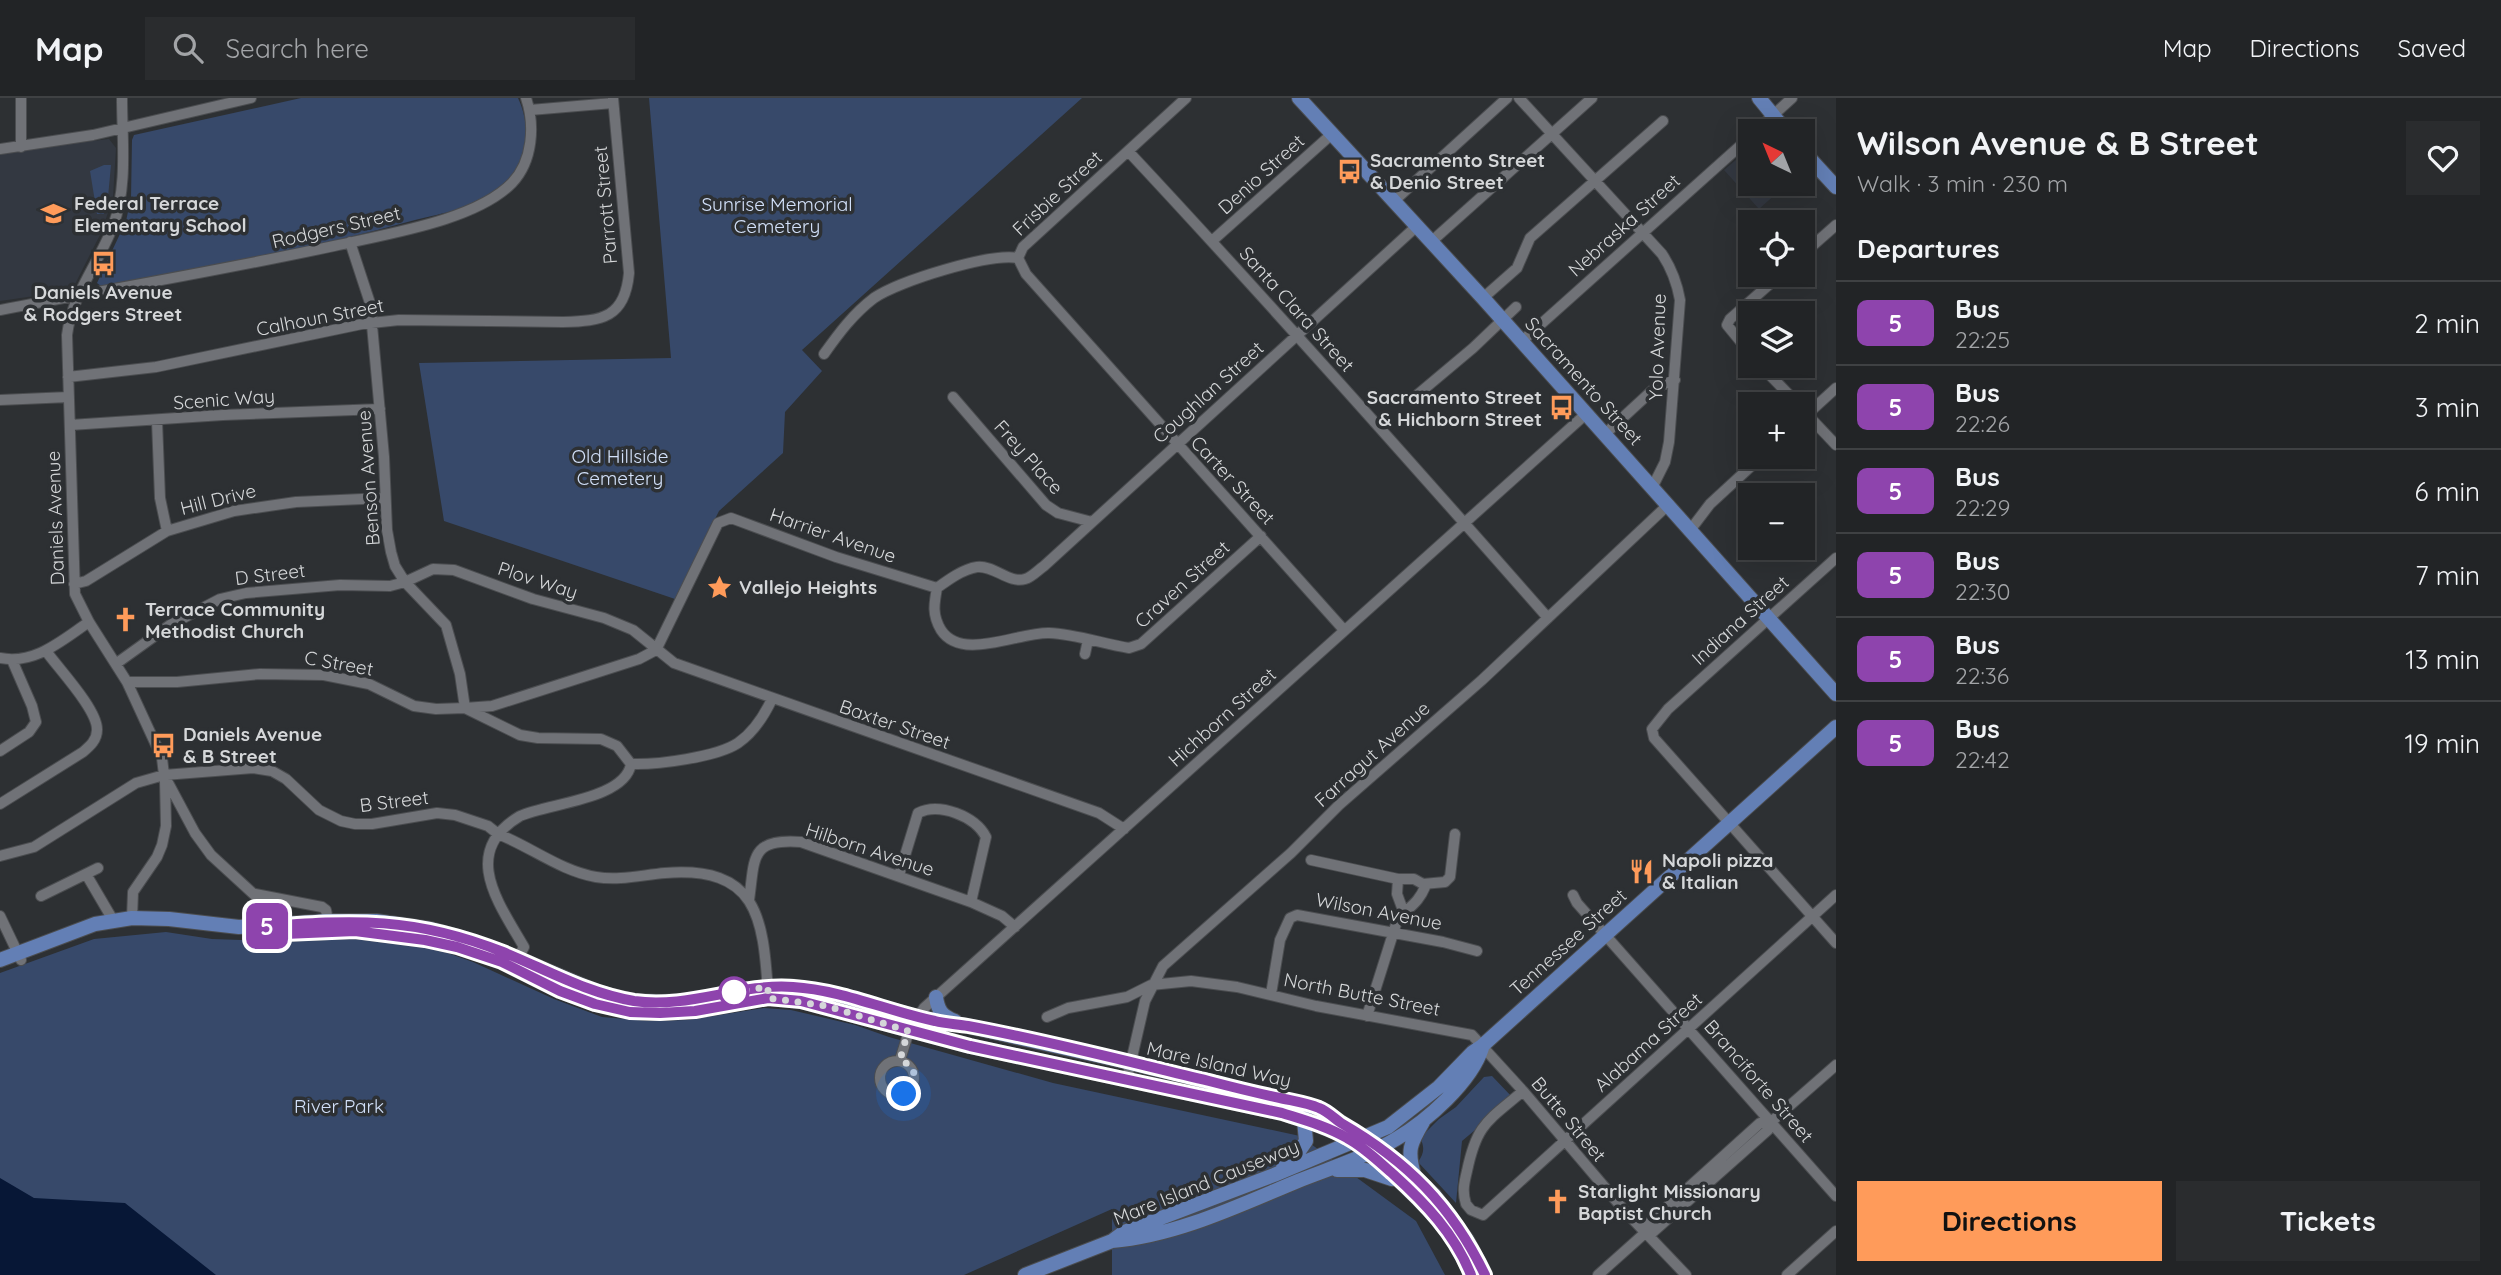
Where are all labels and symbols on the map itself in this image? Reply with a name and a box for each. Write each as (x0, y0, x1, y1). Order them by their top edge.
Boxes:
north arrow (1738, 119, 1815, 196)
street label: Denio Street (1213, 129, 1309, 219)
street label: Parrott Street (588, 145, 622, 265)
street label: Frisbie Street (1007, 145, 1107, 241)
place label: Sacramento Street & Denio Street (1370, 148, 1545, 194)
bus stop icon: Sacramento Street & Denio Street (1336, 157, 1364, 185)
street label: Nebraska Street (1563, 168, 1685, 282)
place label: Federal Terrace Elementary School (74, 191, 247, 237)
park label: Sunrise Memorial Cemetery (701, 192, 853, 238)
school or university icon: Federal Terrace Elementary School (40, 200, 68, 228)
street label: Rodgers Street (269, 201, 403, 253)
street label: Santa Clara Street (1234, 241, 1360, 377)
bus stop icon: Daniels Avenue & Rodgers Street (89, 250, 117, 278)
place label: Daniels Avenue & Rodgers Street (24, 280, 182, 326)
street label: Calhoun Street (254, 293, 386, 341)
street label: Yolo Avenue (1643, 293, 1671, 401)
street label: Sacramento Street (1520, 312, 1648, 450)
street label: Coughlan Street (1148, 336, 1268, 448)
street label: Scenic Way (172, 383, 276, 415)
place label: Sacramento Street & Hichborn Street (1367, 385, 1542, 431)
bus stop icon: Sacramento Street & Hichborn Street (1548, 394, 1576, 422)
street label: Benson Avenue (351, 410, 385, 546)
street label: Frey Place (989, 415, 1069, 499)
street label: Carter Street (1186, 431, 1280, 529)
park label: Old Hillside Cemetery (571, 444, 669, 490)
street label: Daniels Avenue (41, 450, 69, 586)
street label: Hill Drive (178, 478, 258, 520)
street label: Harrier Avenue (767, 502, 899, 568)
street label: Craven Street (1130, 535, 1234, 633)
street label: Plov Way (495, 556, 581, 604)
street label: D Street (233, 558, 307, 590)
street label: Indiana Street (1686, 570, 1794, 670)
place icon: Vallejo Heights (705, 573, 733, 601)
place label: Vallejo Heights (739, 575, 877, 599)
place label: Terrace Community Methodist Church (145, 597, 325, 643)
church icon: Terrace Community Methodist Church (111, 606, 139, 634)
street label: C Street (303, 645, 375, 681)
street label: Hichborn Street (1163, 662, 1281, 772)
street label: Baxter Street (836, 694, 954, 754)
street label: Farragut Avenue (1309, 696, 1435, 812)
place label: Daniels Avenue & B Street (183, 722, 322, 768)
bus stop icon: Daniels Avenue & B Street (149, 731, 177, 759)
street label: B Street (358, 785, 430, 817)
street label: Hilborn Avenue (803, 817, 937, 881)
place label: Napoli pizza & Italian (1662, 848, 1773, 894)
restaurant icon: Napoli pizza & Italian (1628, 857, 1656, 885)
street label: Tennessee Street (1505, 883, 1631, 1001)
street label: Wilson Avenue (1314, 887, 1444, 935)
line badge: 5 (244, 903, 290, 949)
street label: North Butte Street (1282, 967, 1442, 1021)
unlabelled marker (719, 977, 749, 1007)
street label: Alabama Street (1589, 987, 1707, 1097)
street label: Branciforte Street (1699, 1015, 1819, 1147)
street label: Mare Island Way (1144, 1036, 1294, 1092)
street label: Butte Street (1526, 1072, 1612, 1166)
your location (886, 1076, 921, 1111)
park label: River Park (294, 1094, 384, 1118)
street label: Mare Island Causeway (1110, 1134, 1302, 1230)
place label: Starlight Missionary Baptist Church (1578, 1179, 1761, 1225)
church icon: Starlight Missionary Baptist Church (1544, 1188, 1572, 1216)

